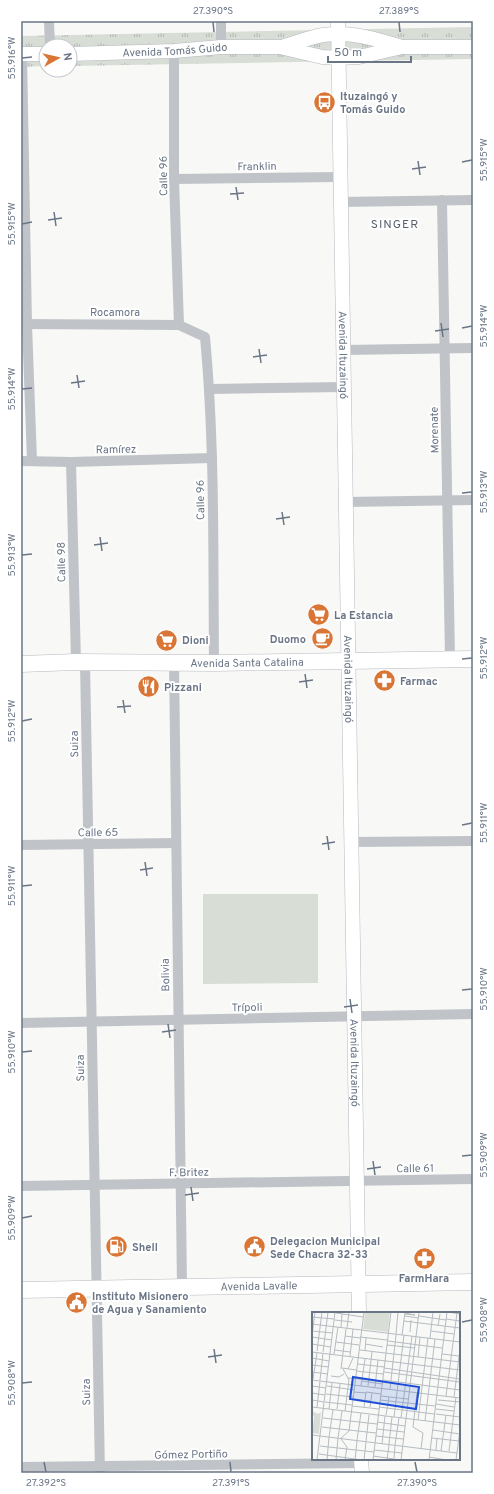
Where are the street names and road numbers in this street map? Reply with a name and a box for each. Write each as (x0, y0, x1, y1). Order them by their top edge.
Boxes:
street label: Avenida Tomás Guido (122, 41, 227, 60)
street label: Calle 96 (157, 156, 171, 196)
street label: Franklin (237, 160, 277, 174)
street label: Rocamora (90, 306, 140, 320)
street label: Avenida Ituzaingó (335, 311, 350, 399)
street label: Morenate (428, 406, 442, 454)
street label: Ramírez (96, 443, 136, 457)
street label: Calle 96 (194, 480, 208, 520)
street label: Calle 98 (55, 542, 69, 582)
street label: Avenida Ituzaingó (340, 635, 355, 723)
street label: Avenida Santa Catalina (190, 656, 304, 671)
street label: Suiza (68, 730, 82, 758)
street label: Calle 65 (78, 826, 119, 840)
street label: Bolivia (159, 958, 173, 992)
street label: Trípoli (232, 1001, 263, 1015)
street label: Avenida Ituzaingó (346, 1019, 362, 1107)
street label: Suiza (74, 1054, 88, 1082)
street label: Calle 61 (396, 1162, 434, 1176)
street label: F. Britez (169, 1166, 209, 1180)
street label: Avenida Lavalle (220, 1279, 298, 1294)
street label: Suiza (80, 1378, 94, 1406)
street label: Gómez Portiño (154, 1447, 228, 1463)

